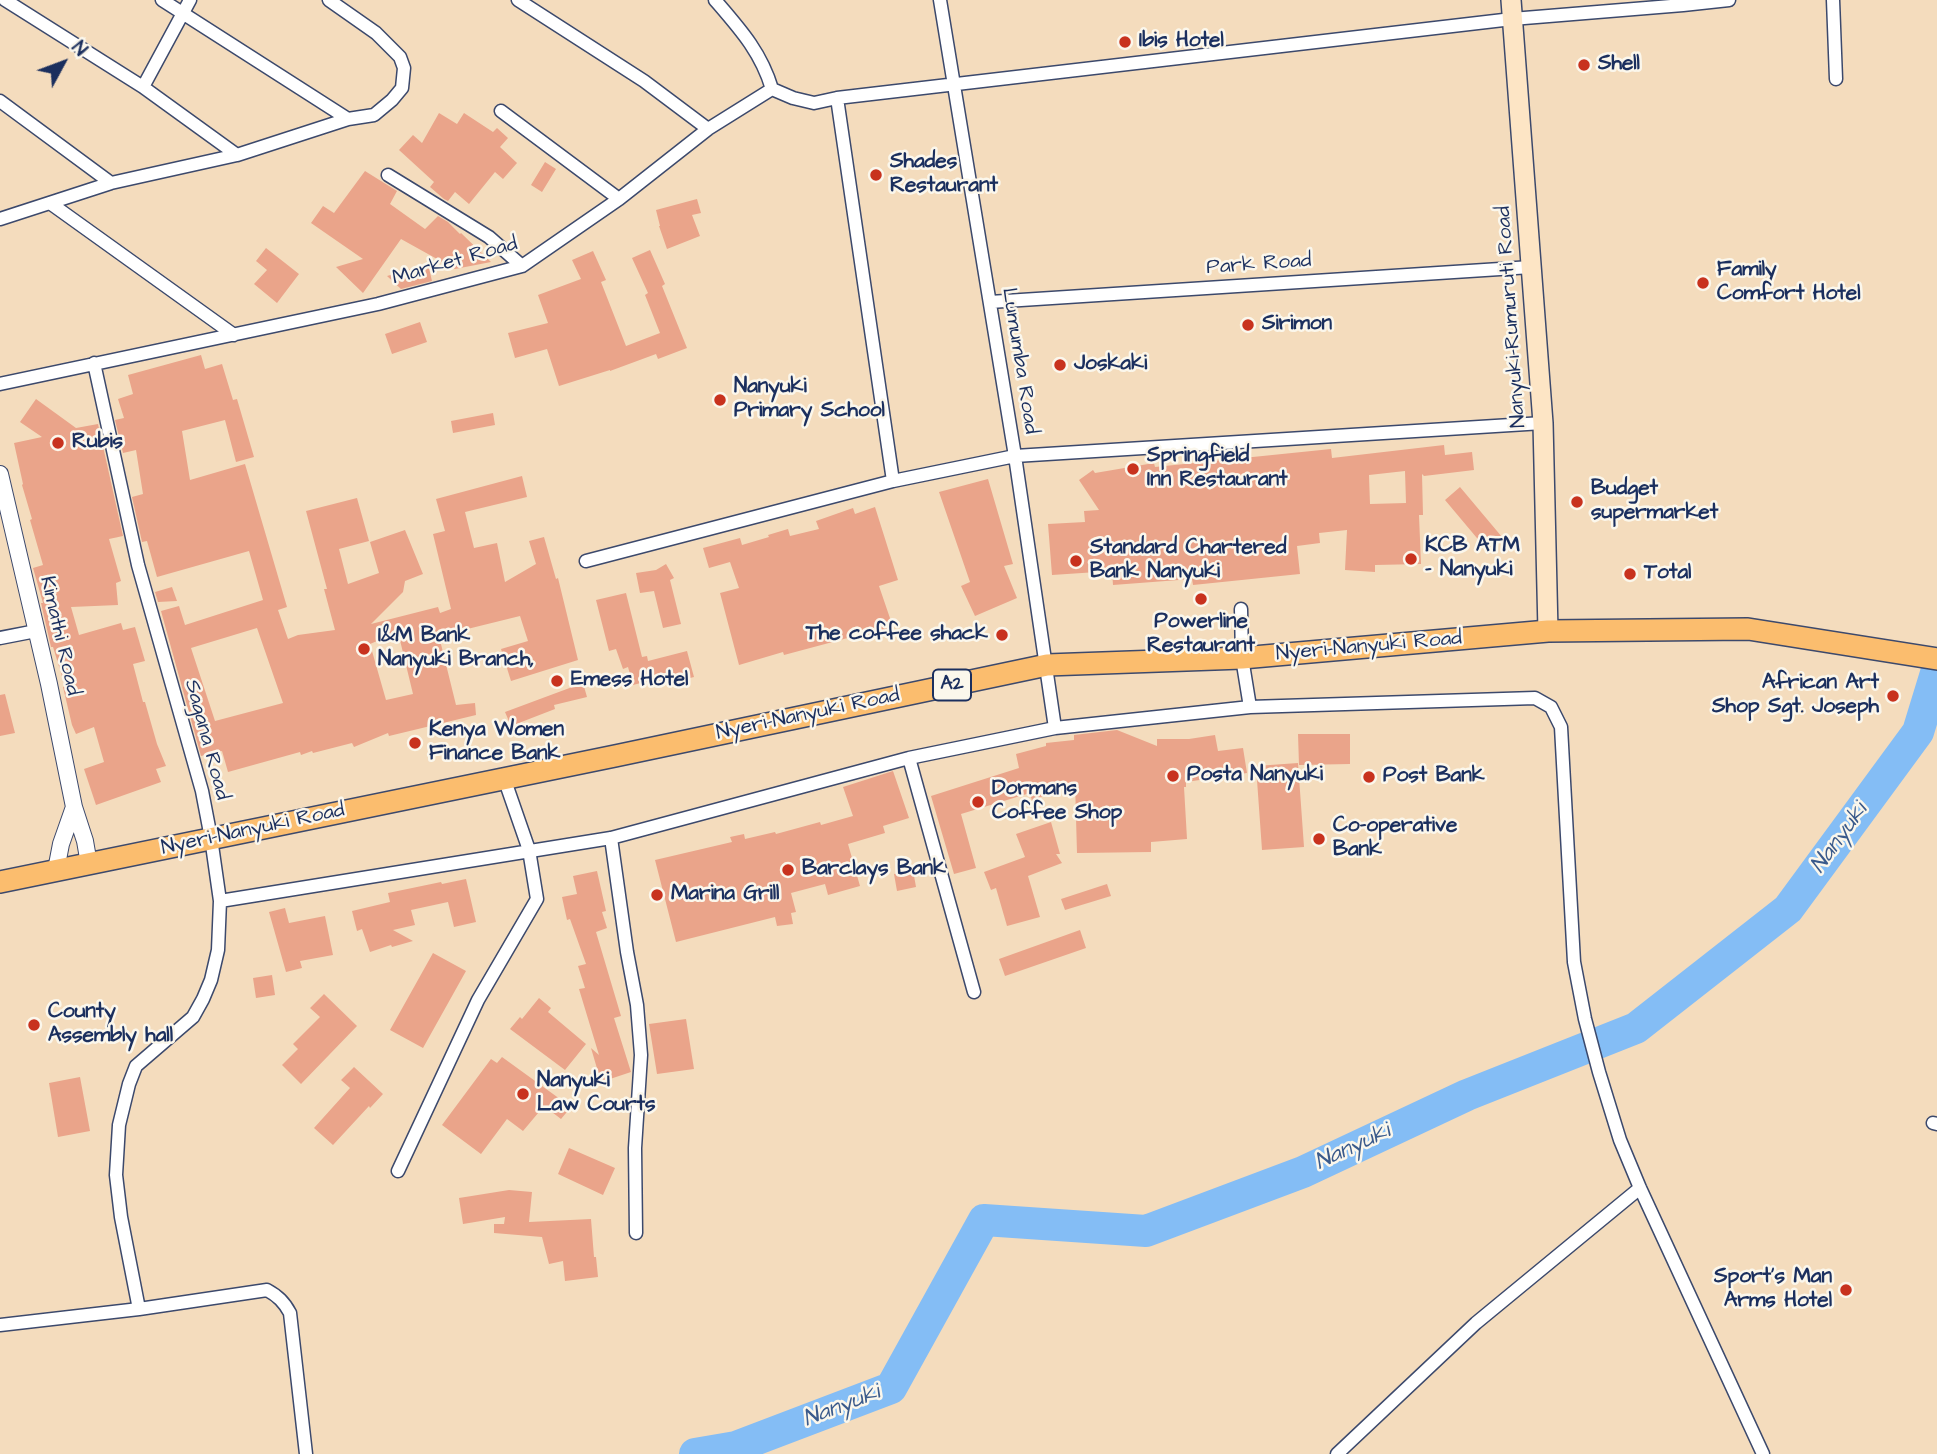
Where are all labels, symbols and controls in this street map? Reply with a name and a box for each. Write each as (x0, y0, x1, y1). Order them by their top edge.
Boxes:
north arrow (28, 28, 98, 98)
place label: Ibis Hotel (1139, 29, 1224, 55)
marker: Ibis Hotel (1117, 34, 1133, 50)
text: N (65, 36, 93, 62)
place label: Shell (1598, 52, 1640, 78)
marker: Shell (1576, 57, 1592, 73)
place label: Shades Restaurant (890, 150, 998, 200)
marker: Shades Restaurant (868, 167, 884, 183)
street label: Nanyuki-Rumuruti Road (1492, 205, 1532, 429)
street label: Market Road (390, 232, 520, 292)
street label: Park Road (1206, 249, 1312, 281)
place label: Family Comfort Hotel (1717, 258, 1860, 308)
marker: Family Comfort Hotel (1695, 275, 1711, 291)
street label: Lumumba Road (995, 286, 1043, 436)
place label: Sirimon (1262, 312, 1332, 338)
marker: Sirimon (1240, 317, 1256, 333)
place label: Joskaki (1074, 352, 1147, 378)
marker: Joskaki (1052, 357, 1068, 373)
place label: Nanyuki Primary School (734, 375, 885, 425)
marker: Nanyuki Primary School (712, 392, 728, 408)
place label: Rubis (72, 430, 123, 456)
marker: Rubis (50, 435, 66, 451)
place label: Springfield Inn Restaurant (1147, 444, 1288, 494)
marker: Springfield Inn Restaurant (1125, 461, 1141, 477)
place label: Budget supermarket (1591, 477, 1718, 527)
marker: Budget supermarket (1569, 494, 1585, 510)
place label: KCB ATM - Nanyuki (1425, 534, 1520, 584)
place label: Standard Chartered Bank Nanyuki (1090, 536, 1286, 586)
marker: KCB ATM - Nanyuki (1403, 551, 1419, 567)
marker: Standard Chartered Bank Nanyuki (1068, 553, 1084, 569)
place label: Total (1644, 561, 1691, 587)
marker: Total (1622, 566, 1638, 582)
street label: Kimathi Road (33, 574, 85, 698)
marker: Powerline Restaurant (1193, 591, 1209, 607)
place label: Powerline Restaurant (1147, 610, 1255, 660)
place label: The coffee shack (806, 622, 988, 648)
place label: I&M Bank Nanyuki Branch, (378, 624, 534, 674)
street label: Nyeri-Nanyuki Road (1275, 626, 1463, 668)
marker: The coffee shack (994, 627, 1010, 643)
marker: I&M Bank Nanyuki Branch, (356, 641, 372, 657)
place label: Emess Hotel (571, 668, 688, 694)
road number: A2 (933, 670, 971, 700)
place label: African Art Shop Sgt. Joseph (1712, 671, 1879, 721)
marker: Emess Hotel (549, 673, 565, 689)
street label: Sagana Road (178, 677, 234, 803)
street label: Nyeri-Nanyuki Road (714, 683, 902, 747)
marker: African Art Shop Sgt. Joseph (1885, 688, 1901, 704)
place label: Kenya Women Finance Bank (429, 718, 564, 768)
marker: Kenya Women Finance Bank (407, 735, 423, 751)
place label: Posta Nanyuki (1187, 763, 1323, 789)
place label: Post Bank (1383, 764, 1485, 790)
marker: Posta Nanyuki (1165, 768, 1181, 784)
marker: Post Bank (1361, 769, 1377, 785)
place label: Dormans Coffee Shop (992, 777, 1122, 827)
marker: Dormans Coffee Shop (970, 794, 986, 810)
street label: Nyeri-Nanyuki Road (159, 798, 347, 862)
water label: Nanyuki (1805, 799, 1875, 879)
place label: Co-operative Bank (1333, 814, 1457, 864)
marker: Co-operative Bank (1311, 831, 1327, 847)
place label: Barclays Bank (802, 857, 946, 883)
marker: Barclays Bank (780, 862, 796, 878)
place label: Marina Grill (671, 882, 779, 908)
marker: Marina Grill (649, 887, 665, 903)
place label: County Assembly hall (48, 1000, 173, 1050)
marker: County Assembly hall (26, 1017, 42, 1033)
place label: Nanyuki Law Courts (537, 1069, 656, 1119)
marker: Nanyuki Law Courts (515, 1086, 531, 1102)
water label: Nanyuki (1311, 1119, 1395, 1177)
place label: Sport's Man Arms Hotel (1714, 1265, 1832, 1315)
marker: Sport's Man Arms Hotel (1838, 1282, 1854, 1298)
water label: Nanyuki (800, 1380, 884, 1434)

